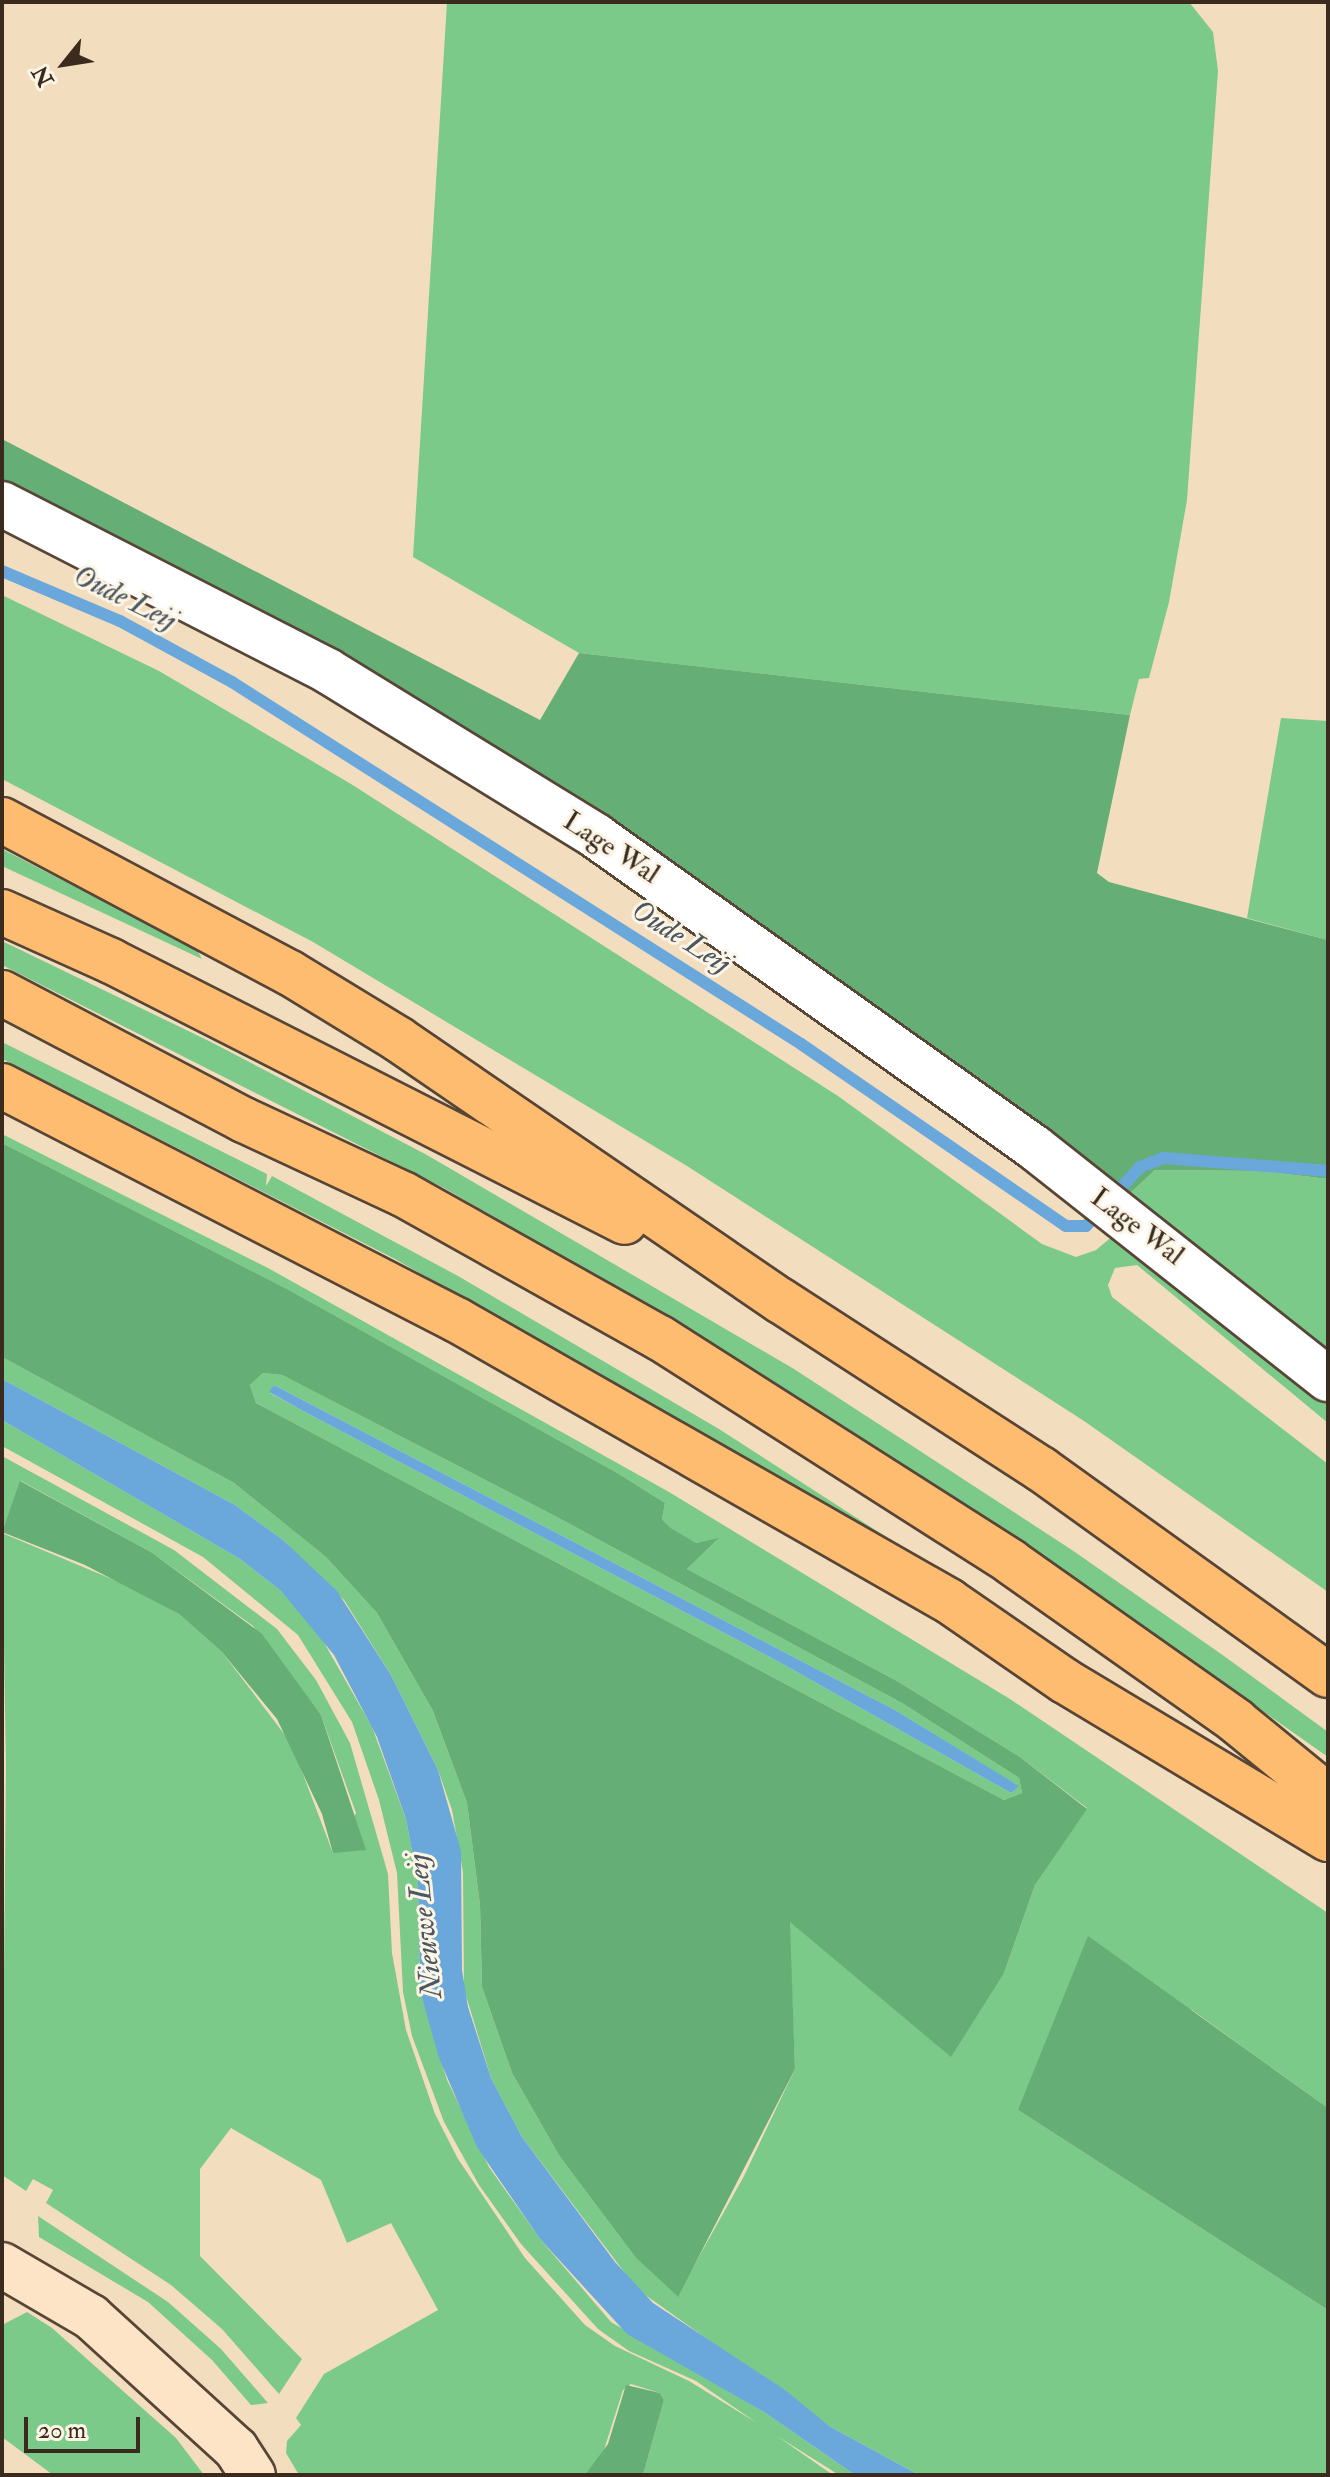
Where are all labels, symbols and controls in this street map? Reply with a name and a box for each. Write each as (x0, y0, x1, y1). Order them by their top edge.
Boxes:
north arrow (24, 24, 104, 104)
text: N (26, 60, 60, 92)
water label: Oude Leij (67, 558, 183, 638)
street label: Lage Wal (557, 805, 665, 891)
water label: Oude Leij (624, 892, 738, 982)
street label: Lage Wal (1084, 1181, 1190, 1273)
water label: Nieuwe Leij (400, 1852, 450, 2000)
scale bar (28, 2401, 144, 2451)
text: 20 m (38, 2415, 86, 2446)

